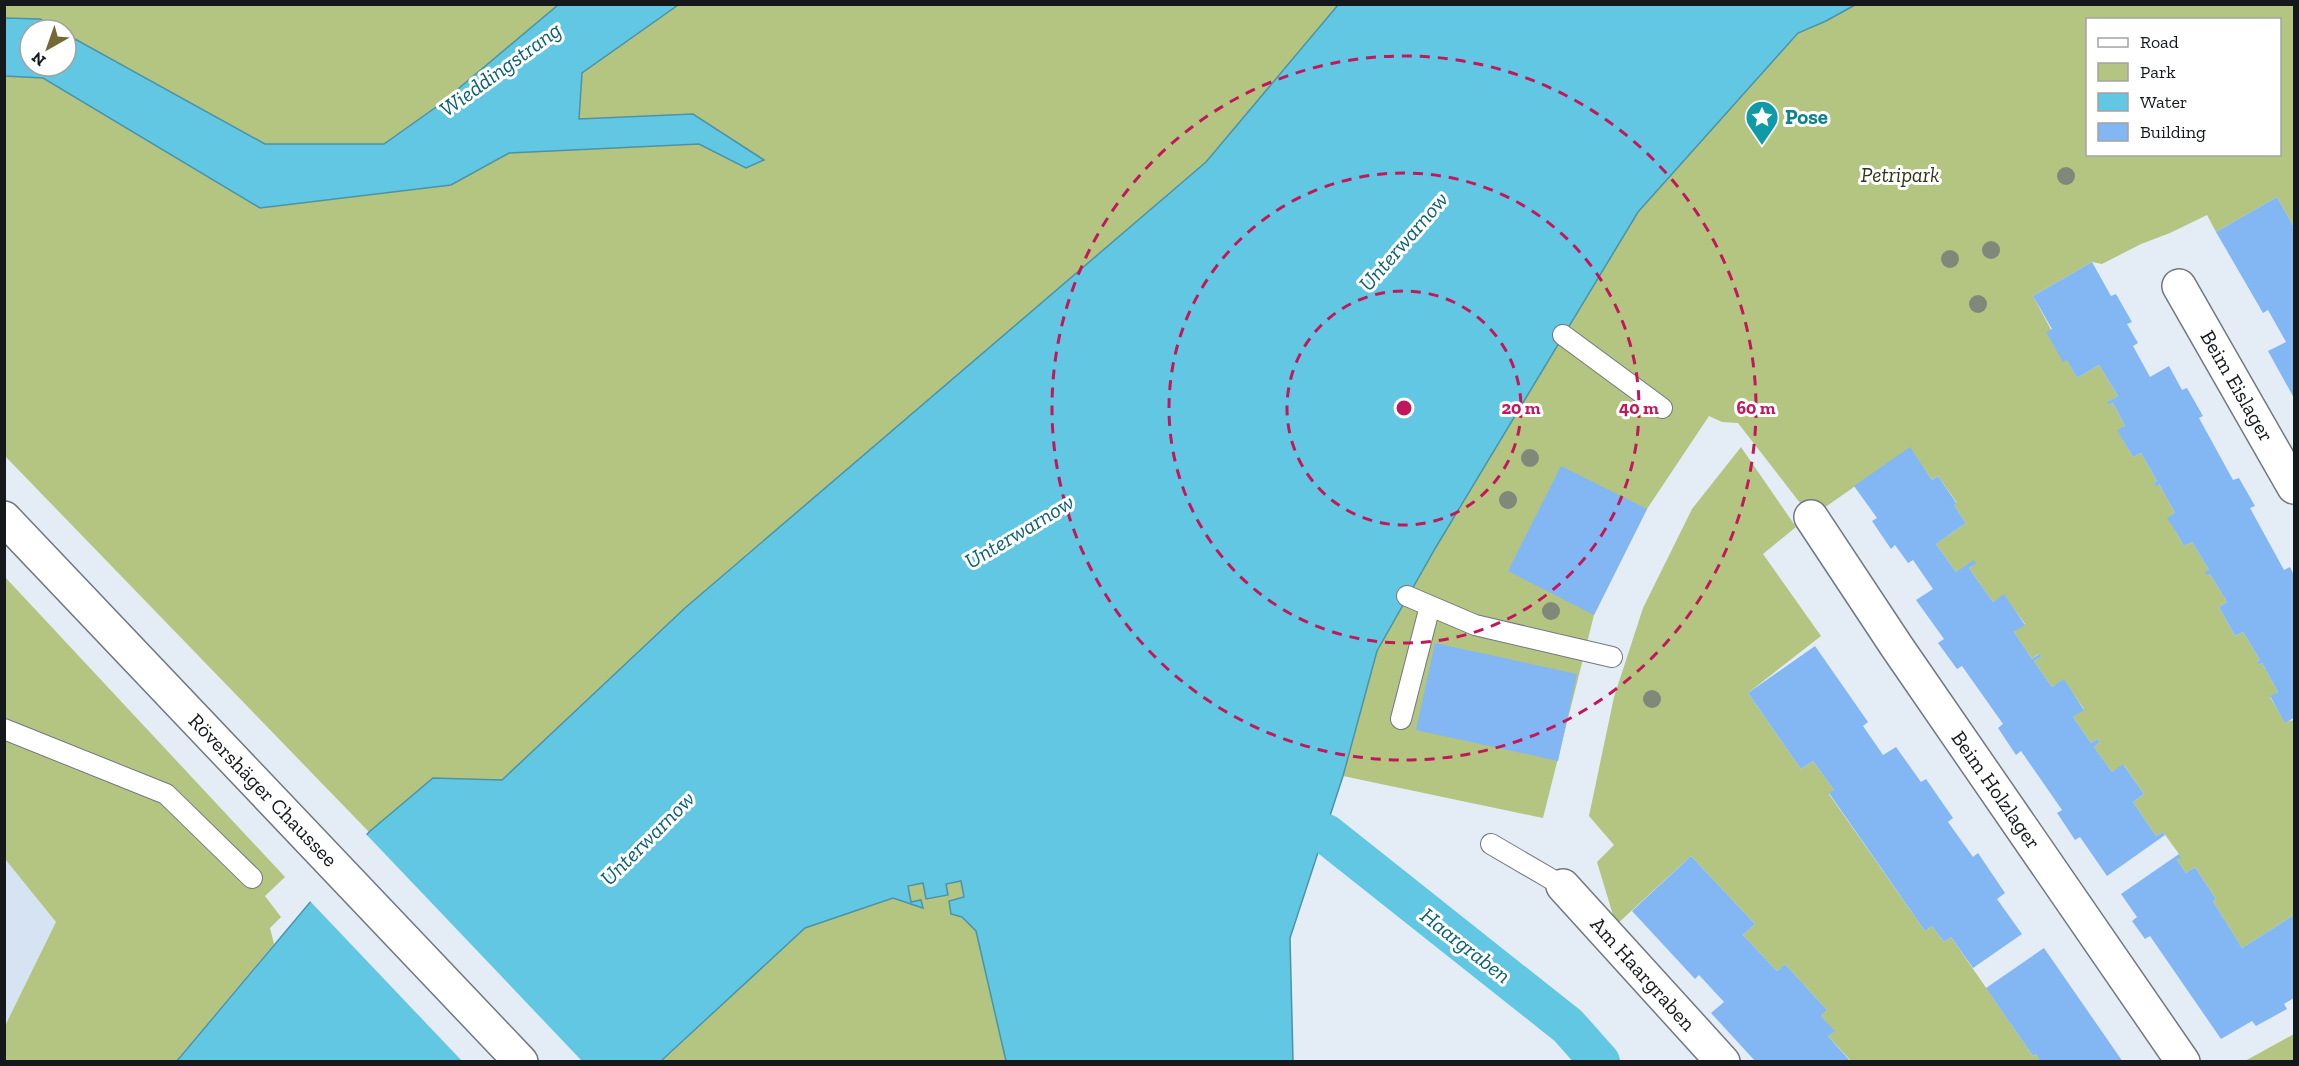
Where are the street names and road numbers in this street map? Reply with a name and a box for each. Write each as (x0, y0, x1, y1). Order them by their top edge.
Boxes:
street label: Beim Eislager (2195, 326, 2279, 446)
street label: Rövershäger Chaussee (184, 708, 343, 872)
street label: Beim Holzlager (1946, 726, 2046, 854)
street label: Am Haargraben (1586, 911, 1701, 1036)

